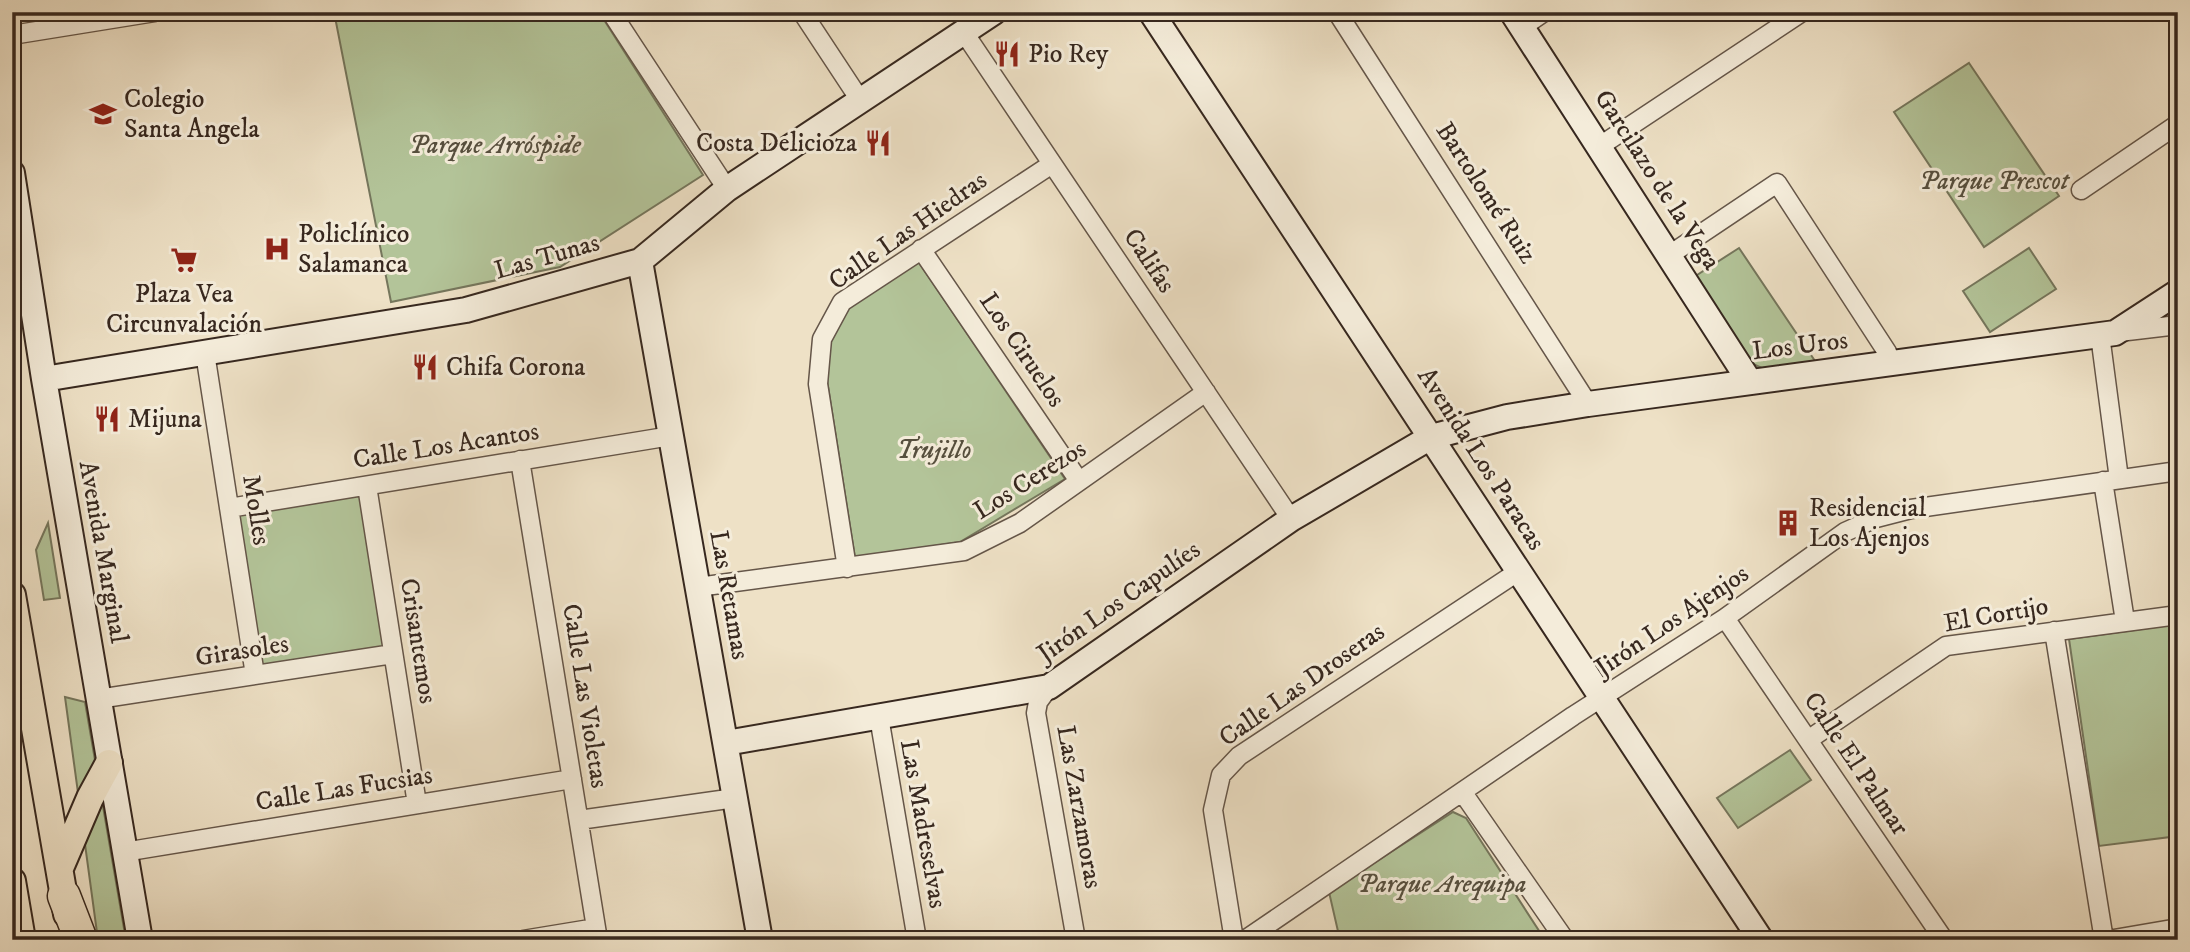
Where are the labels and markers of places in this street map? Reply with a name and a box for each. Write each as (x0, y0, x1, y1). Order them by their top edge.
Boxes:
place label: Pio Rey (1028, 38, 1109, 71)
restaurant icon: Pio Rey (992, 39, 1022, 69)
place label: Colegio Santa Angela (124, 83, 259, 146)
school or university icon: Colegio Santa Angela (88, 99, 118, 129)
place label: Costa Delicioza (696, 127, 857, 160)
restaurant icon: Costa Delicioza (863, 128, 893, 158)
place label: Policlínico Salamanca (298, 218, 410, 281)
hospital icon: Policlínico Salamanca (262, 234, 292, 264)
supermarket icon: Plaza Vea Circunvalación (169, 245, 199, 275)
place label: Plaza Vea Circunvalación (106, 278, 262, 341)
place label: Chifa Corona (446, 351, 585, 384)
restaurant icon: Chifa Corona (410, 352, 440, 382)
place label: Mijuna (128, 403, 202, 436)
restaurant icon: Mijuna (92, 404, 122, 434)
place label: Residencial Los Ajenjos (1809, 492, 1929, 555)
building icon: Residencial Los Ajenjos (1773, 508, 1803, 538)

